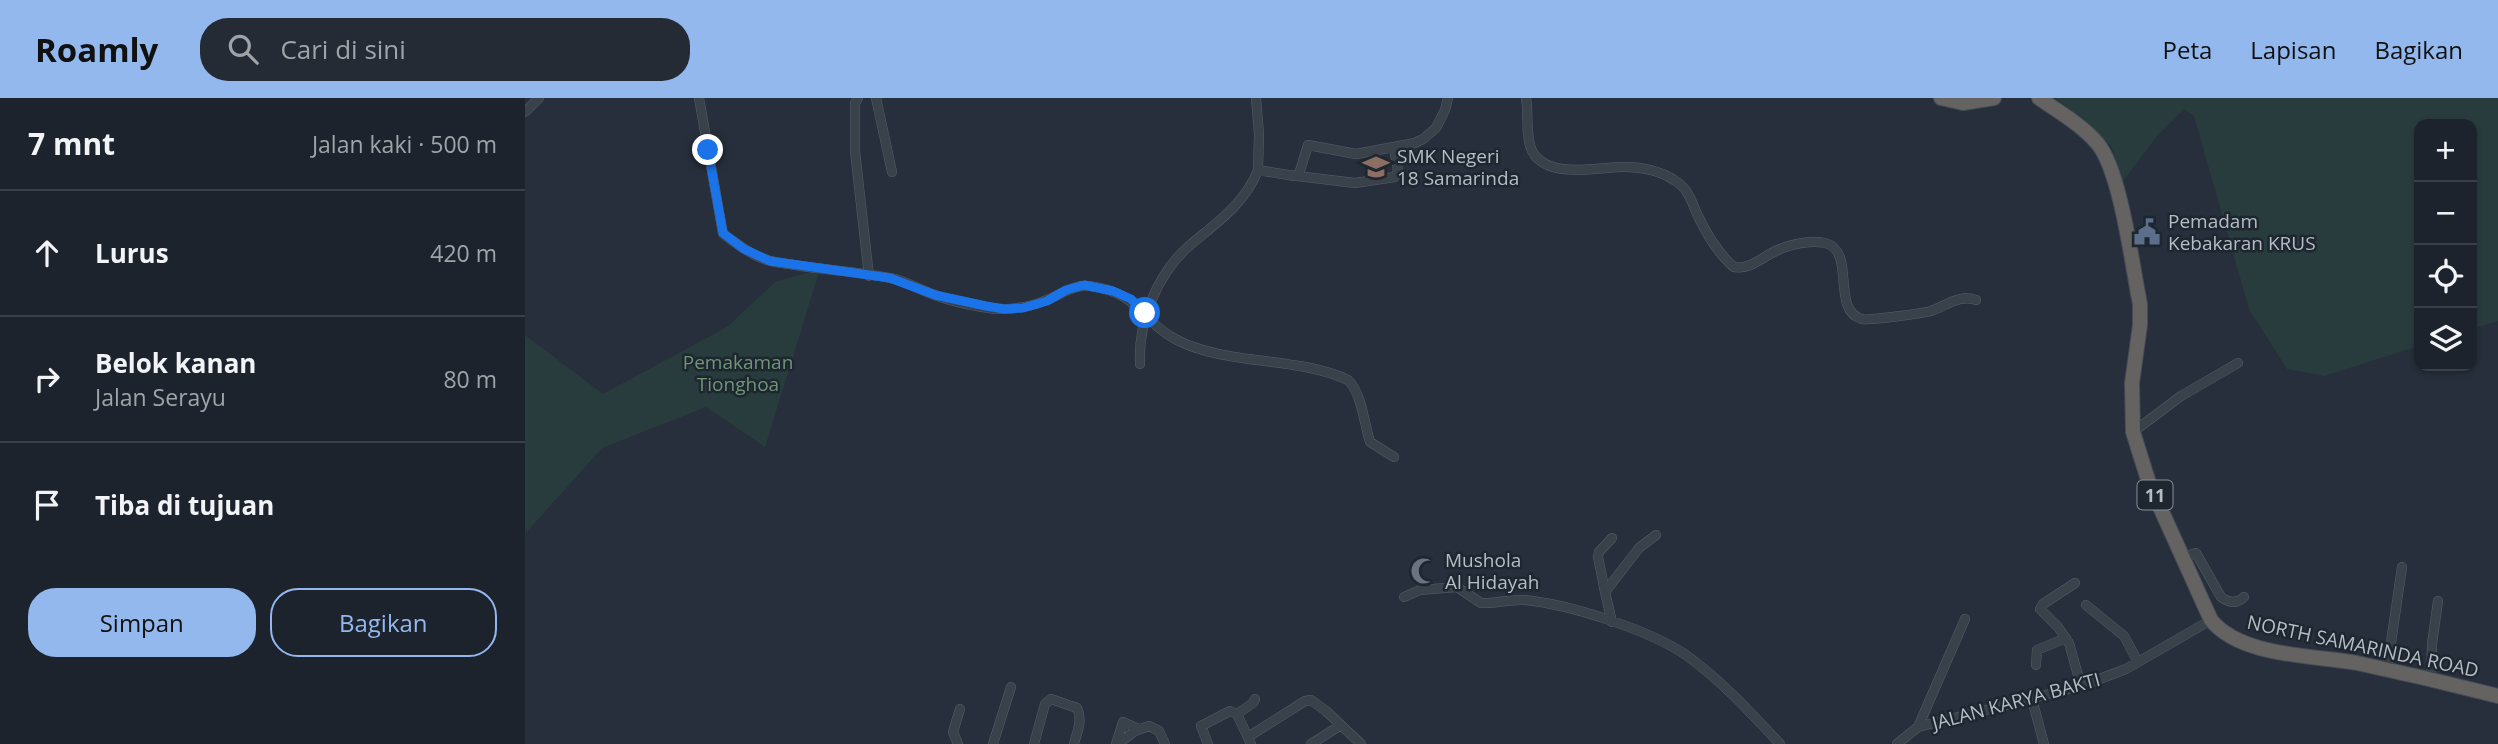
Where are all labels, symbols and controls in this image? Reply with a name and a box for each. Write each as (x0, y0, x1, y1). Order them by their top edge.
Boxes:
search box (200, 18, 690, 81)
text: Roamly (35, 27, 158, 72)
icon: search (224, 30, 262, 68)
text: Cari di sini (280, 31, 406, 67)
text: Peta (2162, 33, 2212, 66)
text: Lapisan (2250, 33, 2336, 66)
text: Bagikan (2374, 33, 2463, 66)
map controls (2414, 119, 2477, 371)
button: + (2414, 119, 2477, 182)
text: 7 mnt (28, 123, 115, 164)
text: Jalan kaki · 500 m (312, 128, 497, 160)
route end (692, 134, 723, 165)
place label: SMK Negeri 18 Samarinda (1397, 143, 1519, 191)
school or university icon: SMK Negeri 18 Samarinda (1361, 152, 1391, 182)
button: − (2414, 182, 2477, 245)
place label: Pemadam Kebakaran KRUS (2168, 208, 2316, 256)
public building icon: Pemadam Kebakaran KRUS (2132, 217, 2162, 247)
icon: ahead (28, 234, 66, 272)
text: Lurus (95, 235, 169, 271)
text: 420 m (430, 237, 497, 269)
button: locate (2414, 245, 2477, 308)
route start (1129, 297, 1160, 328)
button: layers (2414, 308, 2477, 371)
text: Belok kanan (95, 345, 256, 381)
park label: Pemakaman Tionghoa (683, 349, 793, 397)
icon: right (28, 360, 66, 398)
text: 80 m (443, 363, 497, 395)
text: Jalan Serayu (95, 381, 226, 413)
road number: 11 (2137, 480, 2173, 510)
icon: arrive (28, 486, 66, 524)
text: Tiba di tujuan (95, 487, 274, 523)
place label: Mushola Al Hidayah (1445, 547, 1539, 595)
mosque icon: Mushola Al Hidayah (1409, 556, 1439, 586)
button: Simpan (28, 588, 256, 657)
button: Bagikan (270, 588, 497, 657)
street label: NORTH SAMARINDA ROAD (2245, 609, 2481, 683)
street label: JALAN KARYA BAKTI (1927, 666, 2103, 736)

